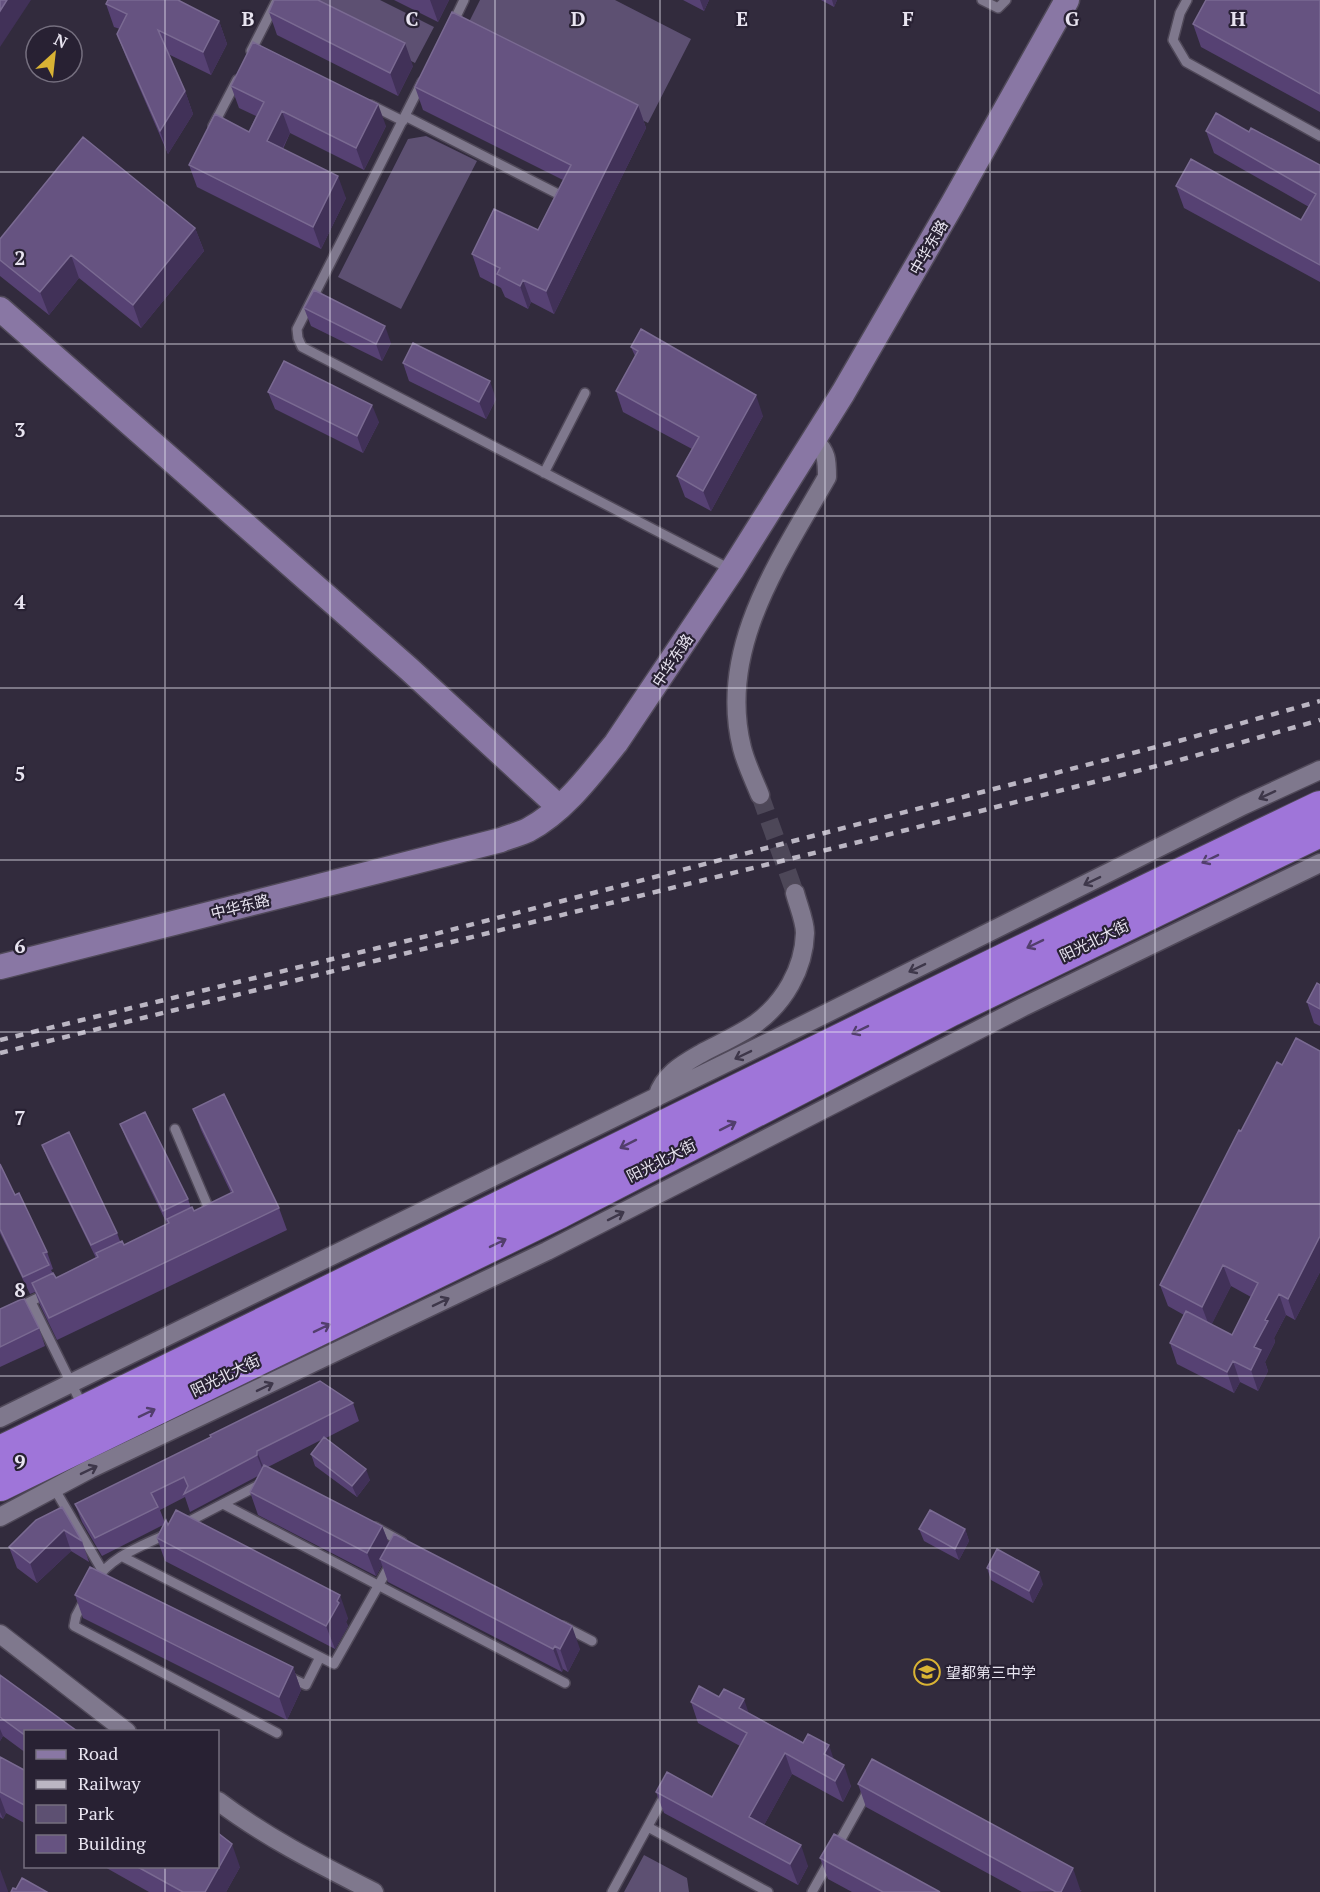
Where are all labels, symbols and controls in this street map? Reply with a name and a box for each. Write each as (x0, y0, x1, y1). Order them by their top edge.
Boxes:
text: B (242, 5, 255, 32)
text: C (405, 5, 419, 32)
text: D (571, 5, 585, 32)
text: E (736, 5, 748, 32)
text: F (902, 5, 914, 32)
text: G (1065, 5, 1079, 32)
text: H (1230, 5, 1246, 32)
north arrow (24, 24, 84, 84)
text: N (50, 28, 71, 53)
street label: 中华东路 (904, 216, 952, 278)
text: 2 (14, 244, 26, 271)
text: 3 (14, 416, 26, 443)
text: 4 (14, 588, 26, 615)
street label: 中华东路 (647, 630, 697, 690)
text: 5 (14, 760, 26, 787)
one-way arrow (1258, 789, 1276, 801)
one-way arrow (1202, 854, 1220, 866)
one-way arrow (1084, 875, 1101, 887)
street label: 中华东路 (208, 889, 272, 923)
street label: 阳光北大街 (1056, 915, 1132, 965)
text: 6 (14, 932, 26, 959)
one-way arrow (1026, 938, 1044, 950)
one-way arrow (909, 963, 927, 974)
one-way arrow (851, 1024, 869, 1036)
one-way arrow (734, 1049, 752, 1061)
text: 7 (14, 1104, 26, 1131)
one-way arrow (718, 1120, 736, 1131)
street label: 阳光北大街 (623, 1134, 699, 1186)
one-way arrow (620, 1139, 638, 1150)
one-way arrow (606, 1210, 624, 1222)
one-way arrow (488, 1236, 506, 1248)
text: 8 (14, 1276, 26, 1303)
one-way arrow (431, 1296, 449, 1307)
one-way arrow (313, 1321, 331, 1333)
street label: 阳光北大街 (187, 1350, 263, 1400)
one-way arrow (255, 1380, 273, 1392)
one-way arrow (137, 1407, 155, 1418)
text: 9 (14, 1448, 26, 1475)
one-way arrow (79, 1464, 97, 1475)
school or university icon: 望都第三中学 (912, 1657, 942, 1687)
place label: 望都第三中学 (946, 1662, 1036, 1682)
legend (24, 1730, 219, 1868)
text: Road (78, 1741, 118, 1765)
text: Railway (78, 1771, 142, 1795)
text: Park (78, 1801, 115, 1825)
text: Building (78, 1831, 146, 1855)

